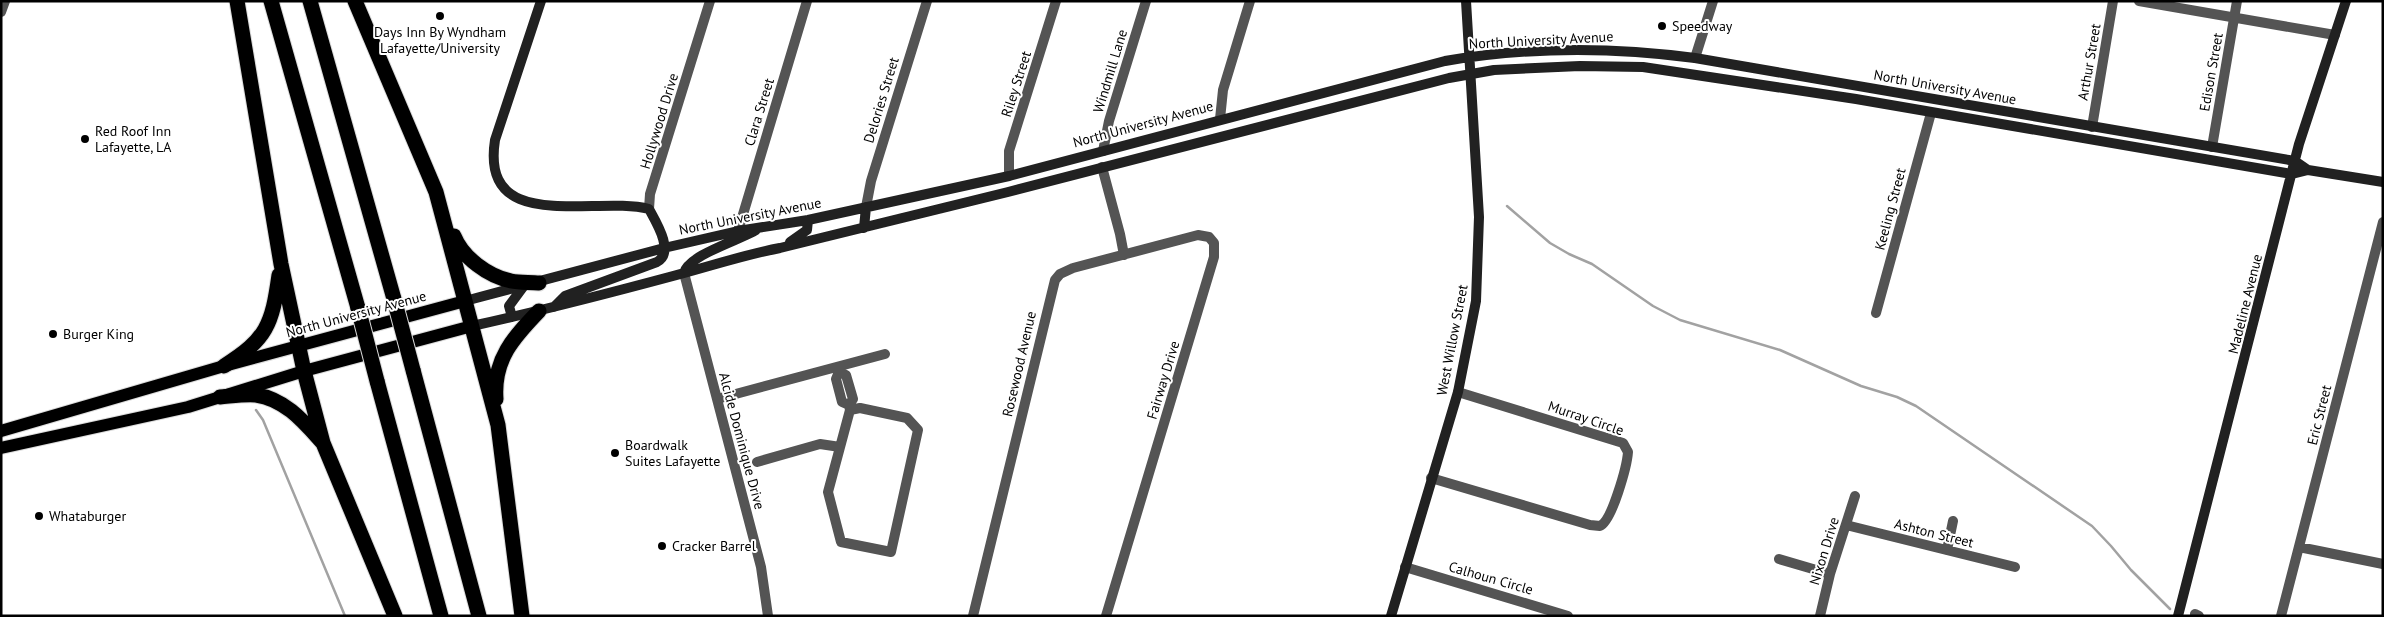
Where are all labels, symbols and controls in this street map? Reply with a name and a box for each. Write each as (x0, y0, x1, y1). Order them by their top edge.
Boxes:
marker: Days Inn By Wyndham Lafayette/University (434, 10, 446, 22)
place label: Speedway (1672, 17, 1733, 35)
marker: Speedway (1656, 20, 1668, 32)
street label: Arthur Street (2073, 22, 2105, 102)
place label: Days Inn By Wyndham Lafayette/University (374, 23, 506, 57)
street label: Windmill Lane (1089, 27, 1131, 115)
street label: North University Avenue (1468, 27, 1614, 53)
street label: Edison Street (2195, 31, 2227, 113)
street label: Riley Street (997, 48, 1035, 119)
street label: Delories Street (859, 55, 903, 145)
street label: North University Avenue (1872, 66, 2018, 108)
street label: Hollywood Drive (636, 71, 682, 171)
street label: Clara Street (740, 76, 778, 148)
street label: North University Avenue (1071, 97, 1215, 151)
place label: Red Roof Inn Lafayette, LA (95, 122, 172, 156)
marker: Red Roof Inn Lafayette, LA (79, 133, 91, 145)
street label: Keeling Street (1870, 166, 1910, 252)
street label: North University Avenue (677, 193, 823, 239)
street label: Madeline Avenue (2224, 252, 2266, 356)
street label: West Willow Street (1432, 283, 1472, 397)
street label: North University Avenue (284, 287, 428, 341)
street label: Rosewood Avenue (998, 310, 1040, 418)
place label: Burger King (63, 325, 134, 343)
marker: Burger King (47, 328, 59, 340)
street label: Fairway Drive (1143, 339, 1183, 421)
street label: Alcide Dominique Drive (715, 370, 769, 512)
street label: Eric Street (2303, 383, 2335, 447)
street label: Murray Circle (1546, 397, 1626, 439)
place label: Boardwalk Suites Lafayette (625, 436, 720, 470)
marker: Boardwalk Suites Lafayette (609, 447, 621, 459)
place label: Whataburger (49, 507, 126, 525)
marker: Whataburger (33, 510, 45, 522)
street label: Ashton Street (1893, 514, 1976, 552)
street label: Nixon Drive (1805, 515, 1843, 587)
place label: Cracker Barrel (672, 537, 756, 555)
marker: Cracker Barrel (656, 540, 668, 552)
street label: Calhoun Circle (1447, 557, 1535, 599)

